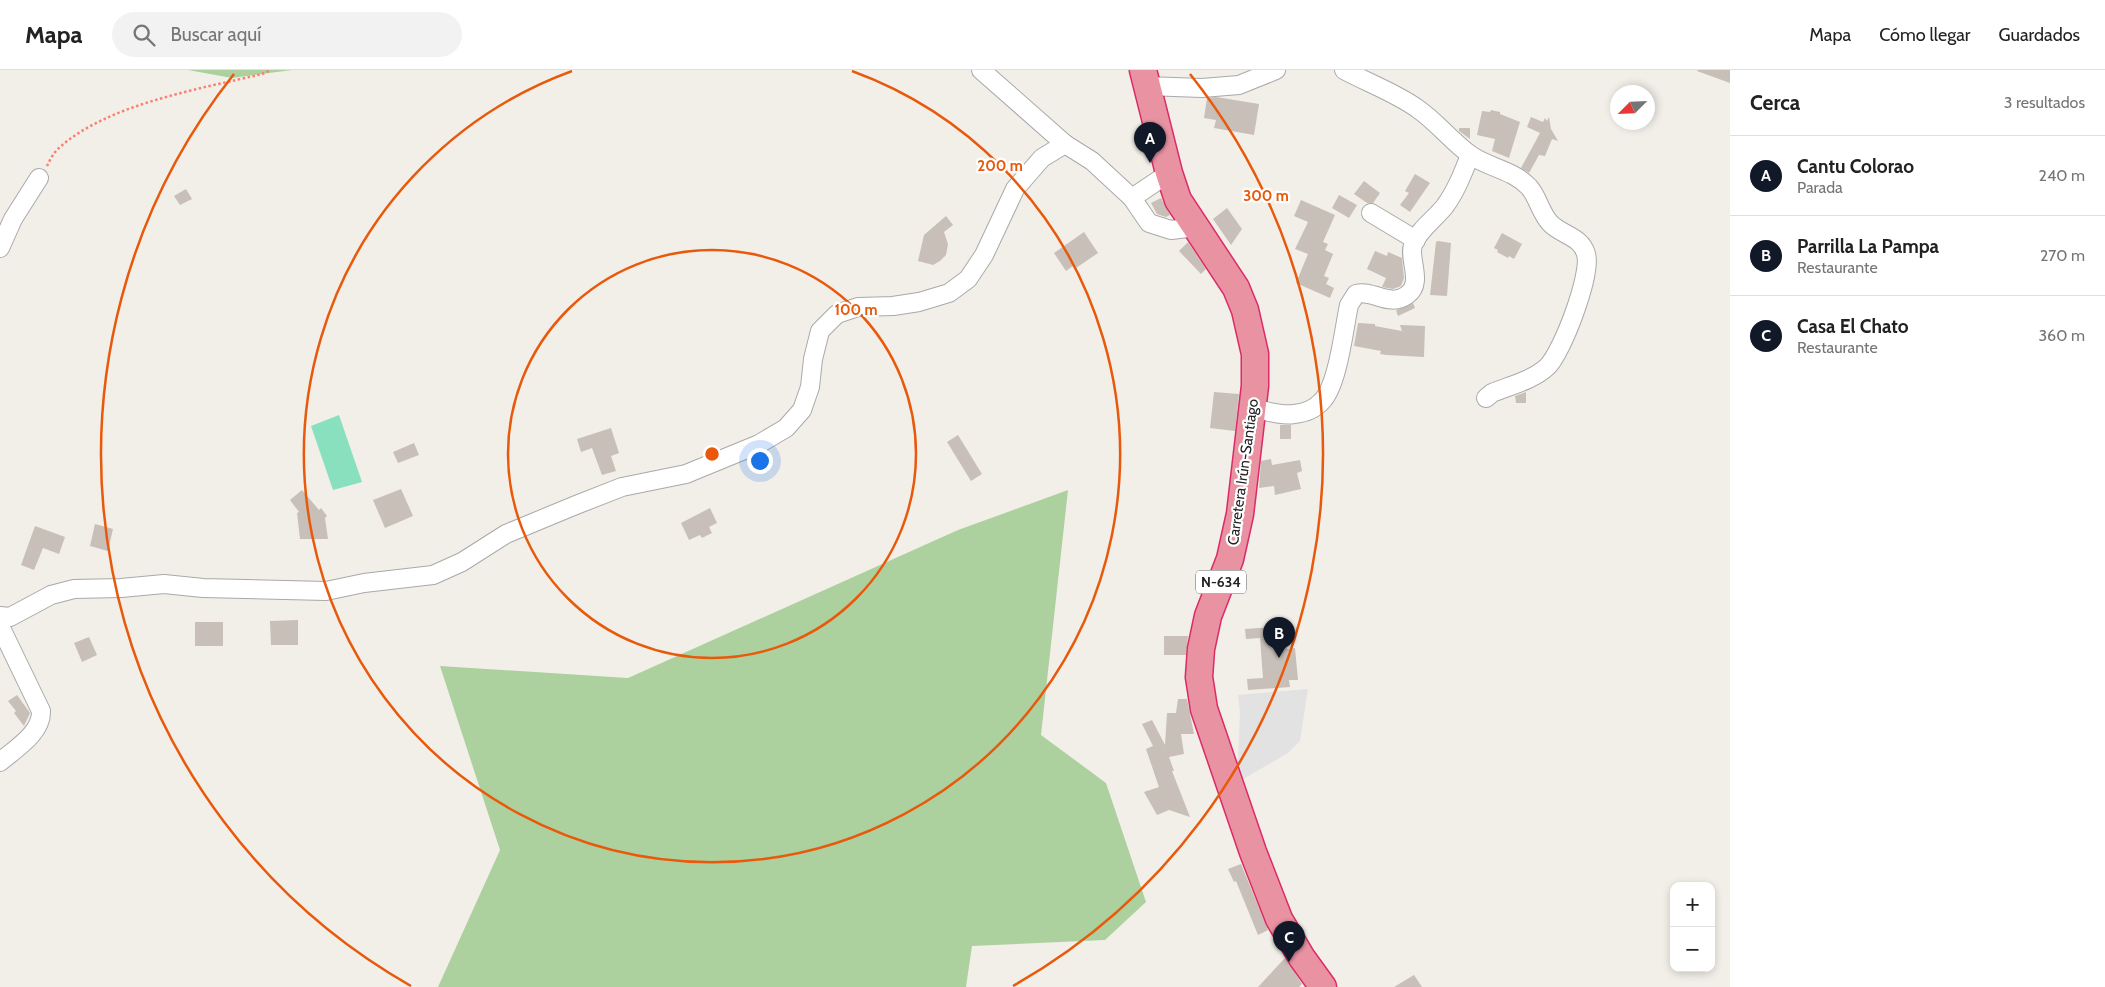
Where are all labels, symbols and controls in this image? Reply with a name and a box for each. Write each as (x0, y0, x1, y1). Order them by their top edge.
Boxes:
search box (112, 12, 462, 57)
text: Mapa (25, 20, 82, 49)
icon: search (130, 21, 158, 49)
text: Buscar aquí (170, 23, 261, 46)
text: Mapa (1809, 24, 1851, 46)
text: Cómo llegar (1879, 24, 1971, 46)
text: Guardados (1999, 24, 2080, 46)
north arrow (1610, 85, 1655, 130)
text: Cerca (1750, 90, 1800, 115)
text: 3 resultados (2004, 93, 2085, 112)
pin: A (1134, 122, 1166, 163)
text: Cantu Colorao (1797, 155, 1914, 178)
text: 200 m (977, 157, 1023, 175)
text: A (1761, 166, 1771, 185)
text: 240 m (2039, 166, 2085, 185)
text: Parada (1797, 178, 1843, 197)
text: 300 m (1243, 187, 1289, 205)
text: Parrilla La Pampa (1797, 235, 1939, 258)
text: B (1761, 246, 1771, 265)
text: 270 m (2040, 246, 2085, 265)
text: Restaurante (1797, 258, 1878, 277)
text: 100 m (834, 301, 878, 319)
text: Casa El Chato (1797, 315, 1909, 338)
text: C (1761, 326, 1771, 345)
text: 360 m (2038, 326, 2085, 345)
text: Restaurante (1797, 338, 1878, 357)
street label: Carretera Irún-Santiago (1224, 398, 1262, 546)
centre of rings (703, 445, 721, 463)
your location (747, 448, 773, 474)
road number: N-634 (1196, 571, 1246, 594)
pin: B (1263, 617, 1295, 658)
map controls (1670, 882, 1715, 972)
button: + (1670, 882, 1715, 927)
pin: C (1273, 921, 1305, 962)
button: − (1670, 927, 1715, 972)

